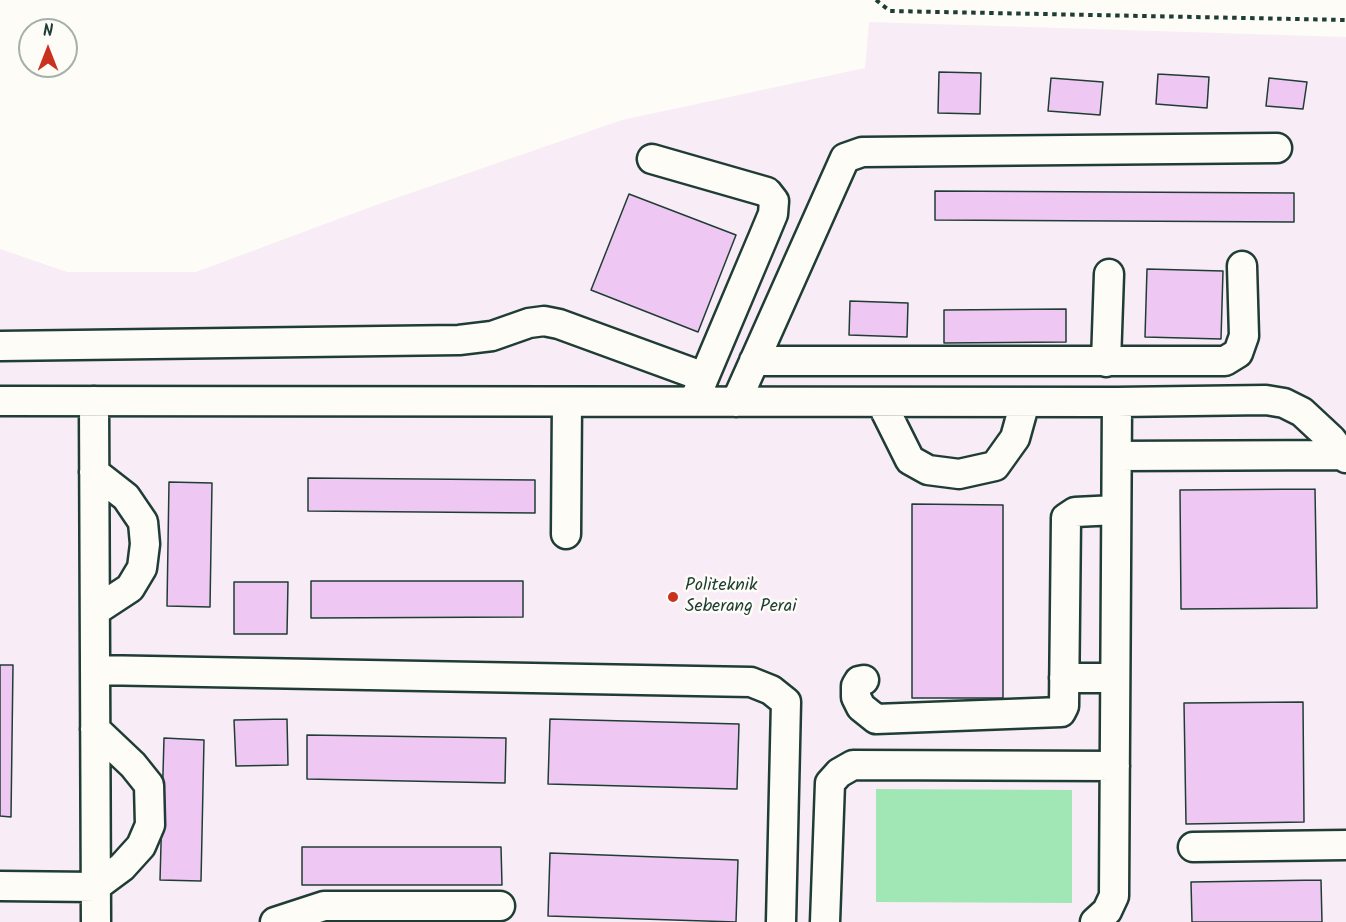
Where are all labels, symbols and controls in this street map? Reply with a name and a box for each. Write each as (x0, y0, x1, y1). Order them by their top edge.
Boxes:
north arrow (18, 18, 78, 78)
text: N (43, 19, 53, 44)
place label: Politeknik Seberang Perai (685, 576, 797, 618)
marker: Politeknik Seberang Perai (666, 590, 680, 604)

